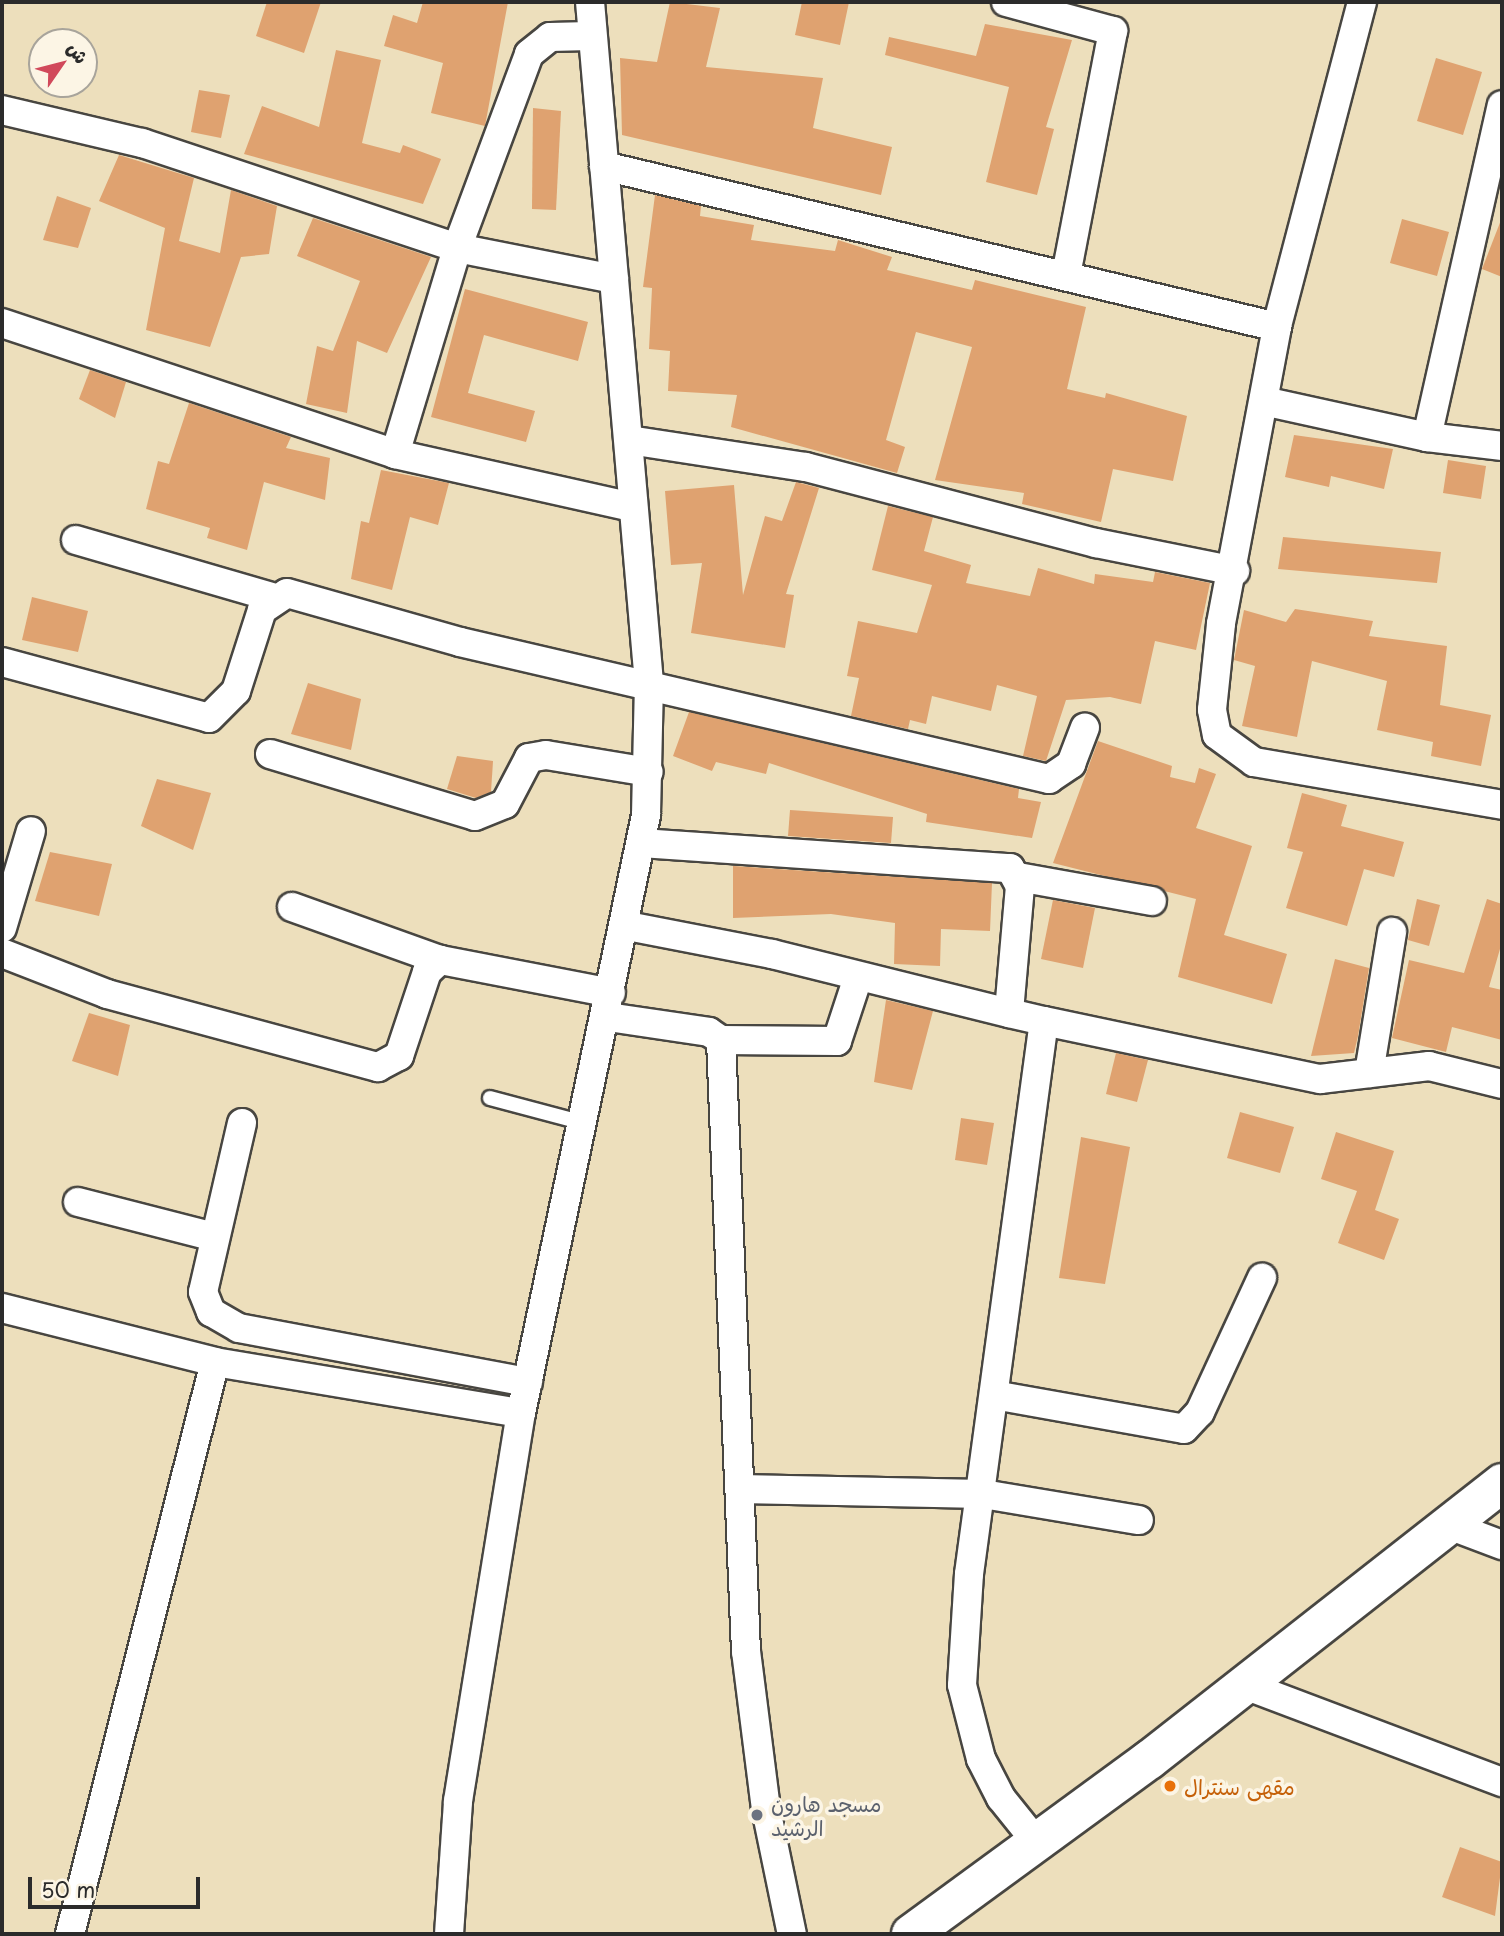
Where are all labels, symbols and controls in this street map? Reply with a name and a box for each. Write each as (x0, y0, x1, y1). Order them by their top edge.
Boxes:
north arrow (28, 28, 98, 98)
text: ش (61, 36, 96, 69)
place label: مقهى سنترال (1184, 1773, 1295, 1799)
marker: مقهى سنترال (1162, 1778, 1178, 1794)
place label: مسجد هارون الرشيد (771, 1790, 881, 1840)
marker: مسجد هارون الرشيد (749, 1807, 765, 1823)
scale bar (32, 1862, 203, 1906)
text: 50 m (41, 1873, 95, 1905)

